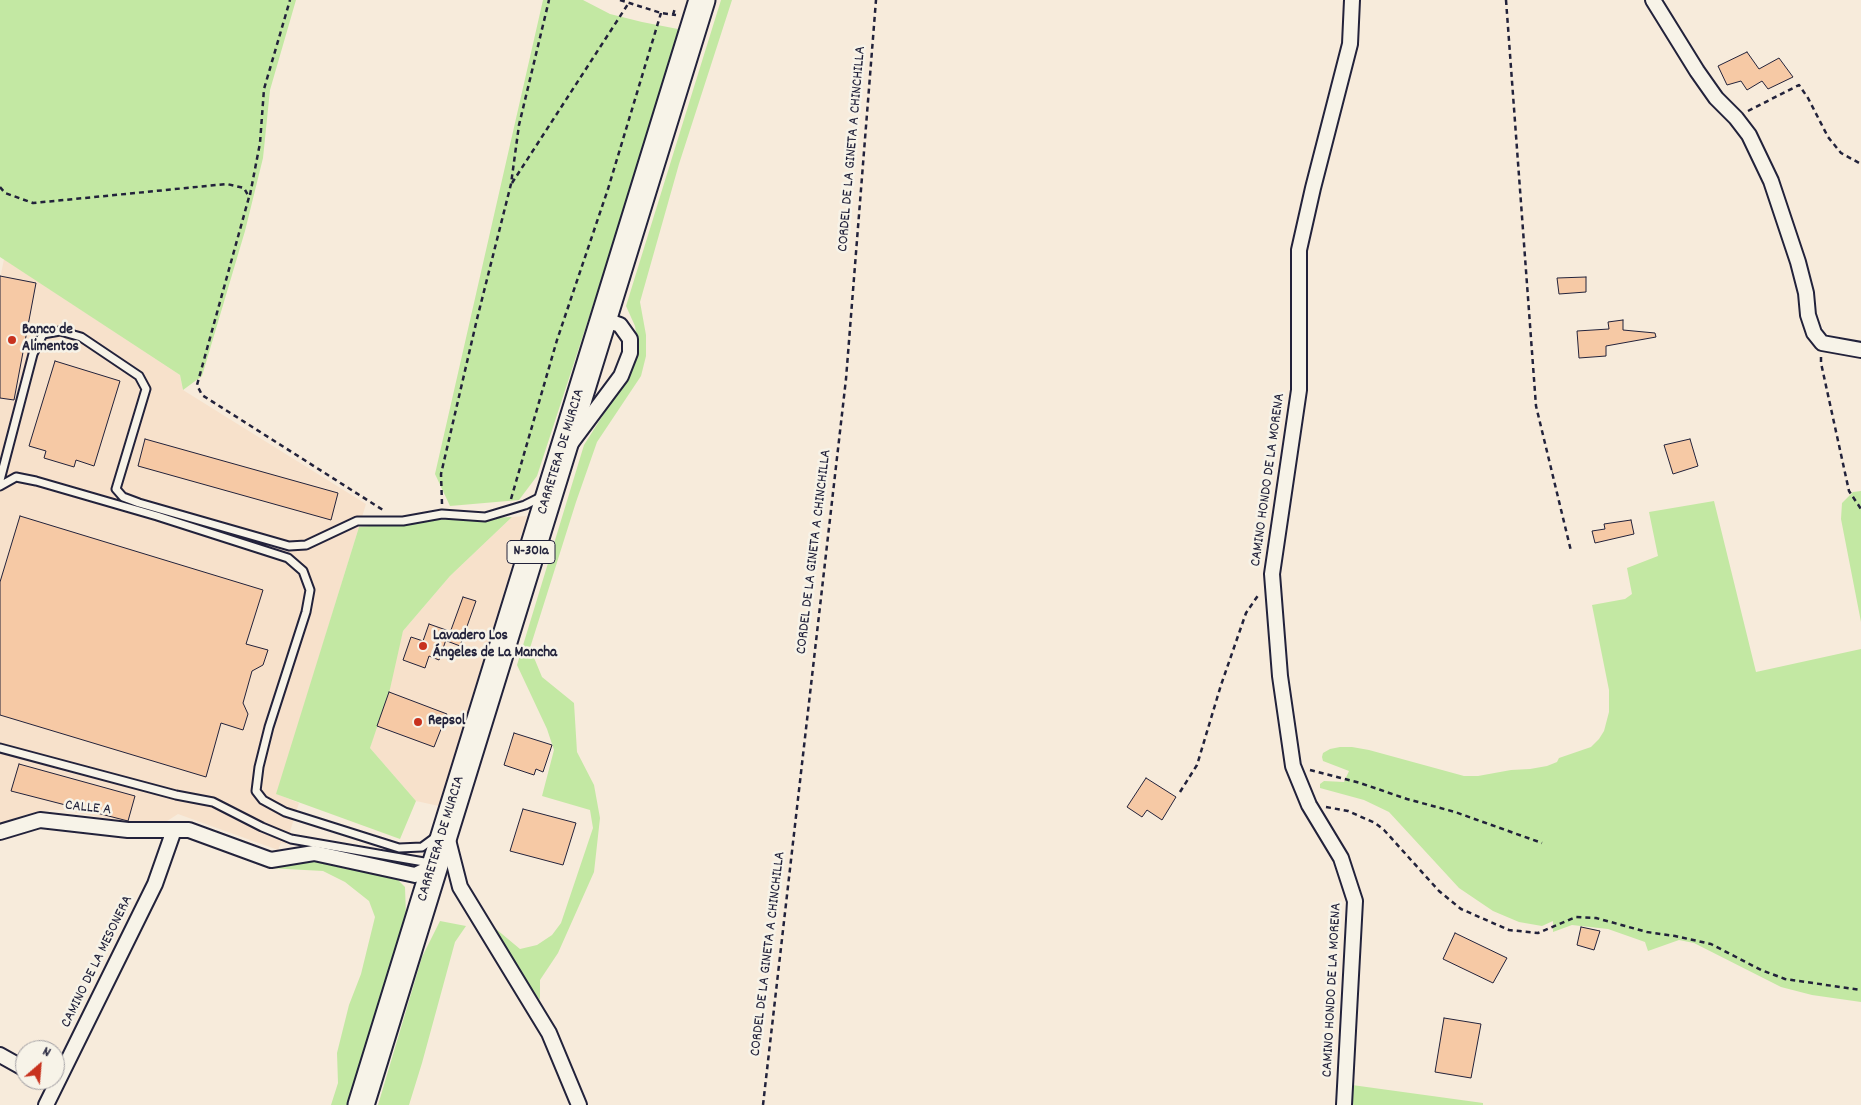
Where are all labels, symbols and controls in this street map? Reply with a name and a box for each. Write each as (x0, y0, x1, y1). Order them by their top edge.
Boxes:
street label: CORDEL DE LA GINETA A CHINCHILLA (835, 45, 871, 253)
place label: Banco de Alimentos (22, 322, 79, 357)
marker: Banco de Alimentos (6, 334, 18, 346)
street label: CARRETERA DE MURCIA (534, 387, 590, 517)
street label: CAMINO HONDO DE LA MORENA (1248, 392, 1290, 568)
street label: CORDEL DE LA GINETA A CHINCHILLA (794, 449, 836, 655)
road number: N-301a (507, 540, 555, 564)
place label: Lavadero Los Ángeles de La Mancha (433, 628, 557, 663)
marker: Lavadero Los Ángeles de La Mancha (417, 640, 429, 652)
place label: Repsol (428, 713, 465, 731)
marker: Repsol (412, 716, 424, 728)
street label: CARRETERA DE MURCIA (414, 774, 470, 904)
street label: CALLE A (64, 798, 112, 820)
street label: CORDEL DE LA GINETA A CHINCHILLA (748, 851, 790, 1057)
street label: CAMINO DE LA MESONERA (58, 893, 138, 1031)
street label: CAMINO HONDO DE LA MORENA (1319, 902, 1347, 1078)
north arrow (15, 1040, 65, 1090)
text: N (39, 1042, 54, 1063)

